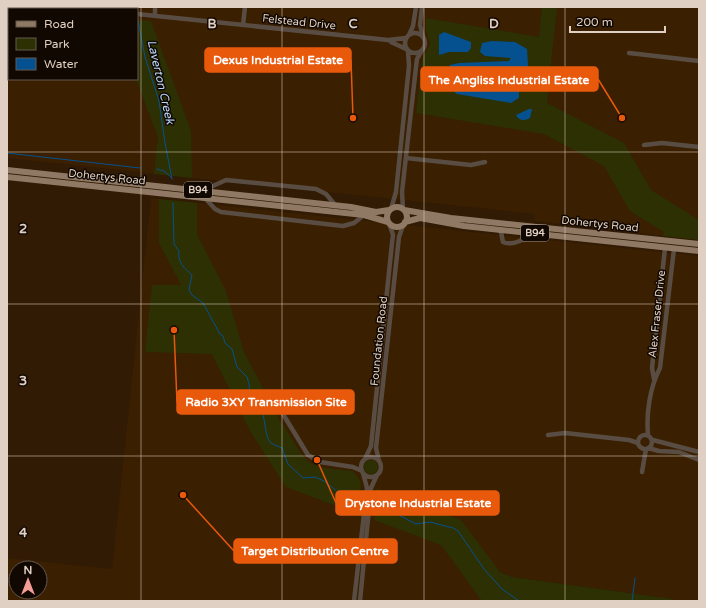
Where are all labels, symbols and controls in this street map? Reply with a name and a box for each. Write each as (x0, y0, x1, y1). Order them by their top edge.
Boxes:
legend (8, 8, 138, 80)
scale bar (570, 8, 665, 34)
street label: Felstead Drive (262, 12, 336, 32)
text: 200 m (576, 15, 613, 29)
text: B (207, 16, 217, 32)
text: C (348, 16, 358, 32)
text: D (489, 16, 499, 32)
text: Road (44, 17, 74, 31)
text: Park (44, 37, 70, 51)
water label: Laverton Creek (144, 38, 178, 127)
callout: Dexus Industrial Estate (205, 48, 351, 72)
text: Dexus Industrial Estate (213, 53, 343, 67)
text: Water (44, 57, 79, 71)
callout: The Angliss Industrial Estate (421, 67, 598, 91)
text: The Angliss Industrial Estate (428, 73, 590, 88)
street label: Dohertys Road (68, 166, 146, 188)
road number: B94 (184, 182, 212, 198)
street label: Dohertys Road (561, 213, 639, 235)
text: 2 (19, 221, 27, 237)
road number: B94 (521, 225, 549, 241)
street label: Alex Fraser Drive (646, 269, 668, 359)
street label: Foundation Road (368, 295, 390, 387)
text: 3 (19, 373, 27, 389)
callout: Radio 3XY Transmission Site (177, 390, 354, 414)
text: Radio 3XY Transmission Site (185, 395, 347, 409)
callout: Drystone Industrial Estate (336, 491, 499, 515)
text: Drystone Industrial Estate (345, 496, 492, 511)
text: 4 (19, 525, 28, 541)
callout: Target Distribution Centre (234, 539, 397, 563)
text: Target Distribution Centre (240, 544, 389, 559)
north arrow (8, 560, 48, 600)
text: N (24, 564, 32, 577)

